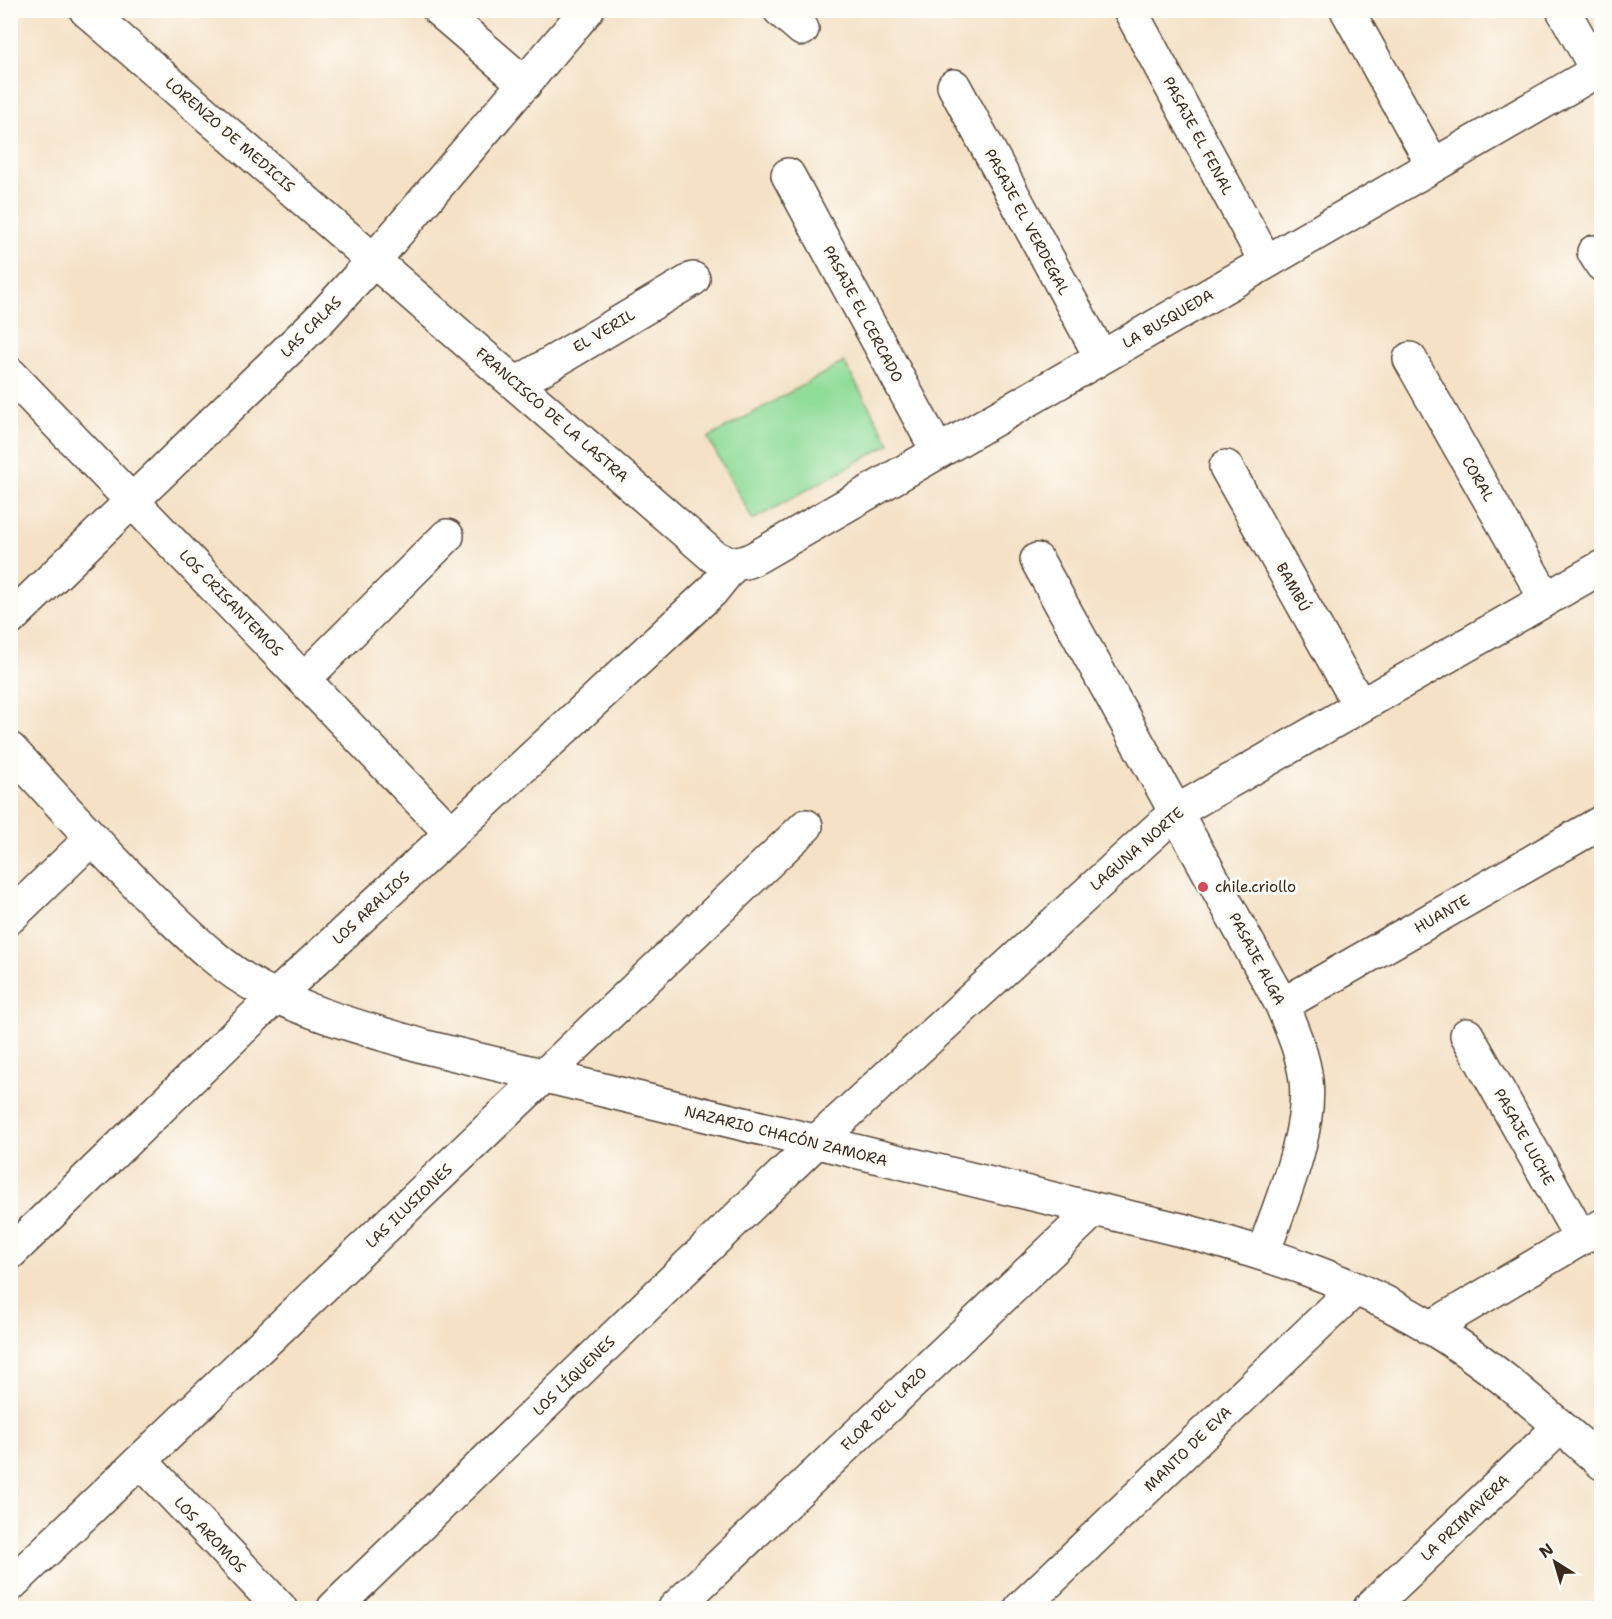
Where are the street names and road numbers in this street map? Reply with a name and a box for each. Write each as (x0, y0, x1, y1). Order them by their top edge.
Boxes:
street label: LORENZO DE MEDICIS (161, 73, 299, 197)
street label: PASAJE EL FENAL (1158, 73, 1238, 199)
street label: PASAJE EL VERDEGAL (980, 145, 1074, 299)
street label: PASAJE EL CERCADO (818, 242, 908, 386)
street label: LA BUSQUEDA (1119, 285, 1217, 353)
street label: LAS CALAS (276, 292, 346, 362)
street label: EL VERIL (569, 305, 639, 357)
street label: FRANCISCO DE LA LASTRA (472, 343, 633, 487)
street label: CORAL (1457, 453, 1499, 505)
street label: LOS CRISANTEMOS (175, 545, 287, 661)
street label: BAMBÚ (1271, 558, 1315, 615)
street label: LAGUNA NORTE (1086, 803, 1188, 895)
street label: LOS ARALIOS (328, 867, 414, 949)
street label: HUANTE (1411, 890, 1473, 938)
street label: PASAJE ALGA (1224, 909, 1290, 1009)
street label: PASAJE LUCHE (1489, 1085, 1559, 1189)
street label: NAZARIO CHACÓN ZAMORA (683, 1100, 890, 1171)
street label: LAS ILUSIONES (361, 1159, 457, 1253)
street label: LOS LÍQUENES (528, 1331, 619, 1420)
street label: FLOR DEL LAZO (837, 1363, 931, 1455)
street label: MANTO DE EVA (1140, 1402, 1236, 1496)
street label: LA PRIMAVERA (1416, 1470, 1514, 1566)
street label: LOS AROMOS (170, 1493, 250, 1577)

